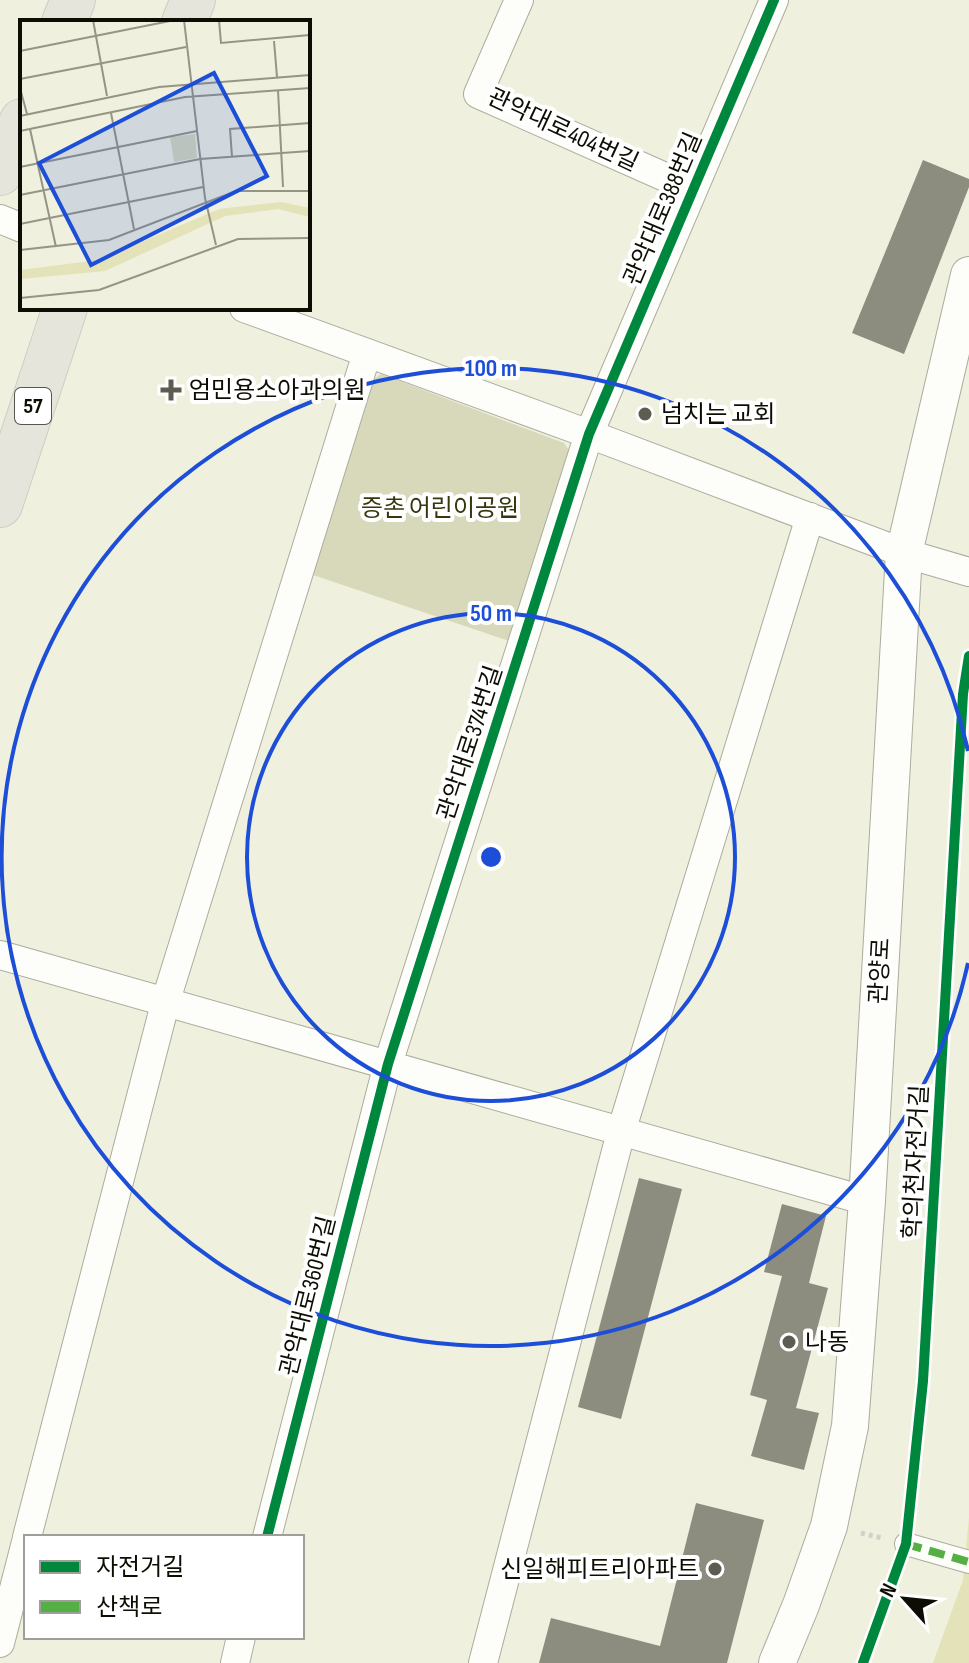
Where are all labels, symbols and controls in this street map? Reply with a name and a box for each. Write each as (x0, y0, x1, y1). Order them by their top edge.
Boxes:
inset map (20, 20, 310, 310)
street label: 관악대로404번길 (483, 82, 643, 178)
street label: 관악대로388번길 (618, 128, 708, 290)
text: 100 m (465, 354, 517, 383)
place label: 엄민용소아과의원 (189, 376, 366, 405)
marker: 엄민용소아과의원 (160, 379, 182, 401)
road number: 57 (15, 388, 51, 424)
place label: 넘치는 교회 (661, 400, 775, 429)
marker: 넘치는 교회 (636, 405, 654, 423)
park label: 증촌 어린이공원 (361, 494, 519, 523)
text: 50 m (470, 599, 512, 628)
street label: 관악대로374번길 (431, 662, 509, 824)
centre of rings (477, 843, 505, 871)
street label: 관양로 (864, 937, 896, 1005)
street label: 학의천자전거길 (897, 1084, 935, 1240)
street label: 관악대로360번길 (274, 1213, 342, 1379)
place label: 나동 (805, 1328, 849, 1357)
marker: 나동 (780, 1333, 798, 1351)
legend (24, 1535, 304, 1639)
text: 자전거길 (96, 1553, 184, 1582)
place label: 신일해피트리아파트 (500, 1555, 699, 1584)
north arrow (865, 1559, 945, 1639)
marker: 신일해피트리아파트 (706, 1560, 724, 1578)
text: N (874, 1579, 903, 1602)
text: 산책로 (96, 1593, 162, 1622)

